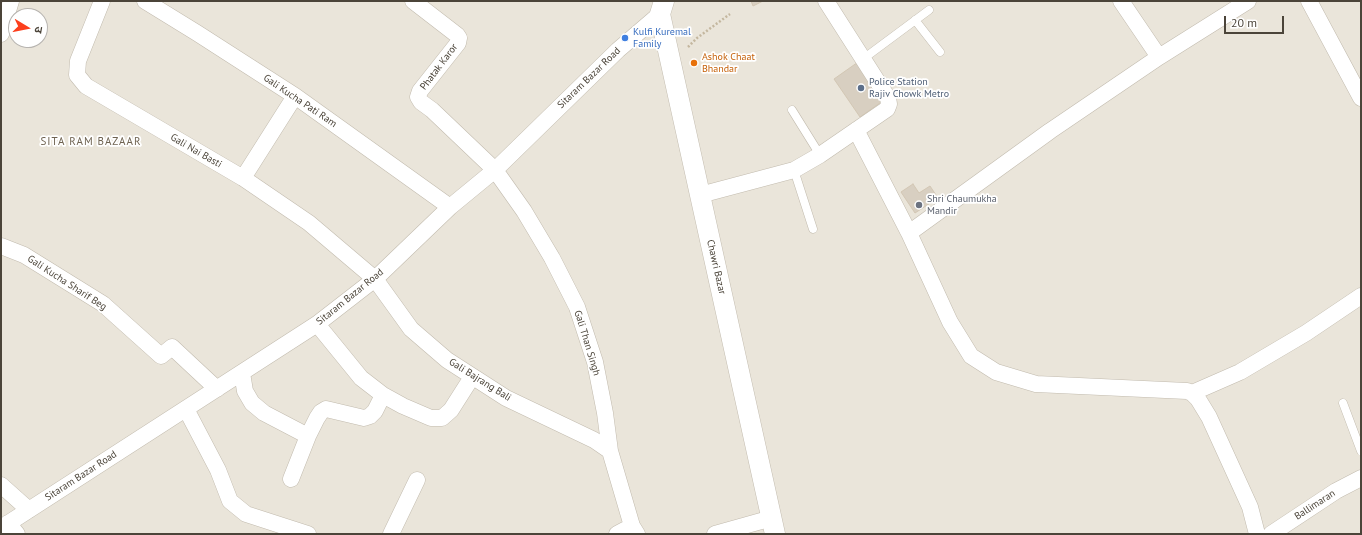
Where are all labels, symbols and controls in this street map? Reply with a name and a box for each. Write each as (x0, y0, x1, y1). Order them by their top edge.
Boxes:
north arrow (8, 8, 48, 48)
scale bar (1226, 8, 1286, 34)
text: 20 m (1231, 15, 1257, 30)
text: उ (31, 26, 46, 34)
place label: Kulfi Kuremal Family (633, 26, 691, 50)
marker: Kulfi Kuremal Family (620, 33, 630, 43)
street label: Phatak Karor (418, 42, 460, 92)
street label: Sitaram Bazar Road (555, 45, 623, 111)
place label: Ashok Chaat Bhandar (702, 51, 755, 74)
marker: Ashok Chaat Bhandar (689, 58, 699, 68)
street label: Gali Kucha Pati Ram (261, 72, 339, 130)
place label: Police Station Rajiv Chowk Metro (869, 76, 949, 100)
marker: Police Station Rajiv Chowk Metro (856, 83, 866, 93)
street label: Gali Nai Basti (168, 131, 224, 171)
district label: SITA RAM BAZAAR (40, 135, 142, 149)
place label: Shri Chaumukha Mandir (927, 193, 997, 216)
marker: Shri Chaumukha Mandir (914, 200, 924, 210)
street label: Chawri Bazar (704, 238, 728, 296)
street label: Gali Kucha Sharif Beg (25, 253, 109, 313)
street label: Sitaram Bazar Road (314, 266, 386, 328)
street label: Gali Than Singh (571, 309, 603, 377)
street label: Gali Bajrang Bali (447, 356, 513, 404)
street label: Sitaram Bazar Road (43, 448, 119, 504)
street label: Ballimaran (1292, 487, 1338, 523)

